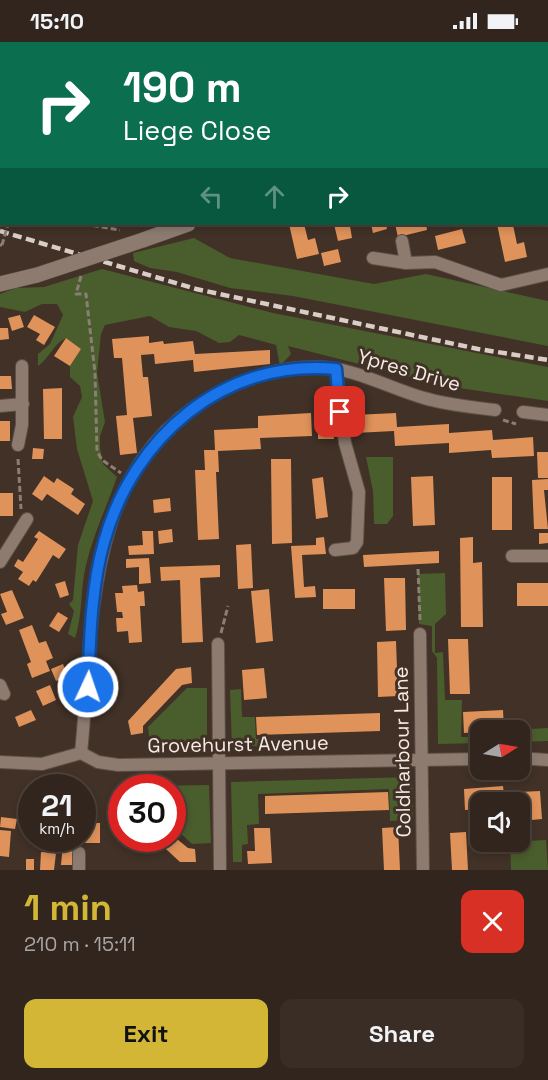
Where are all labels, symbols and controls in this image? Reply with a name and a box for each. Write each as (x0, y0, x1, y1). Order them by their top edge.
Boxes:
text: 15:10 (30, 7, 84, 35)
text: 190 m (123, 61, 242, 114)
icon: right (24, 66, 102, 144)
text: Liege Close (123, 113, 271, 148)
icon: left (195, 180, 228, 213)
icon: ahead (258, 180, 291, 213)
icon: right (321, 180, 354, 213)
street label: Ypres Drive (354, 343, 464, 397)
pin (314, 386, 365, 437)
icon: arrive (323, 395, 356, 428)
position arrow (56, 655, 120, 719)
street label: Coldharbour Lane (388, 666, 416, 838)
north arrow (470, 720, 530, 780)
map controls (470, 720, 530, 852)
street label: Grovehurst Avenue (147, 729, 329, 759)
speed limit sign: 30 (108, 774, 186, 852)
text: 21 (41, 786, 73, 825)
button: sound (470, 792, 530, 852)
text: km/h (39, 819, 75, 838)
text: 1 min (24, 885, 112, 931)
button: close (461, 890, 524, 953)
text: 210 m · 15:11 (24, 931, 136, 957)
button: Exit (24, 999, 268, 1068)
button: Share (280, 999, 524, 1068)

